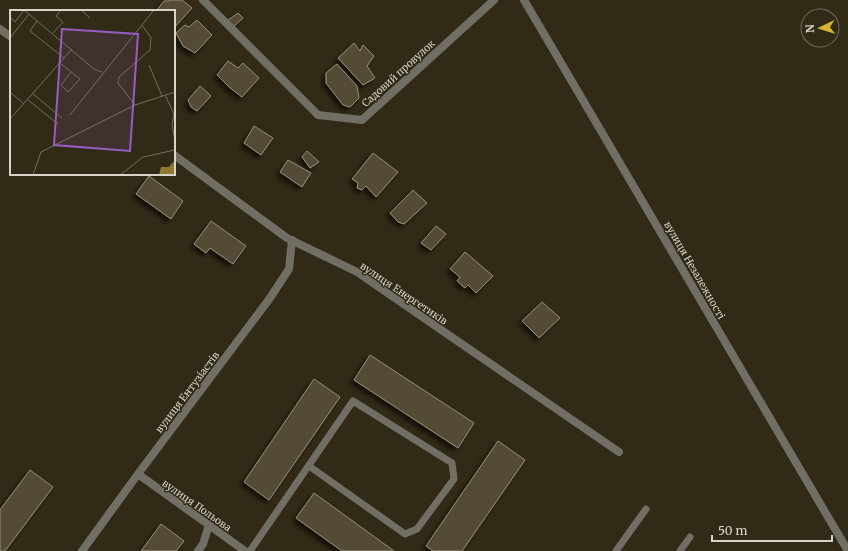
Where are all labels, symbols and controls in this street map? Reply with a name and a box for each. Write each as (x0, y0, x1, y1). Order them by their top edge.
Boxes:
north arrow (800, 8, 840, 48)
inset map (10, 10, 175, 175)
text: N (803, 24, 817, 34)
street label: Садовий провулок (359, 37, 438, 110)
street label: вулиця Незалежності (661, 219, 728, 321)
street label: вулиця Енергетиків (358, 259, 450, 328)
street label: вулиця Ентузіастів (153, 349, 222, 436)
street label: вулиця Польова (159, 477, 234, 535)
scale bar (712, 517, 832, 543)
text: 50 m (718, 523, 747, 538)

